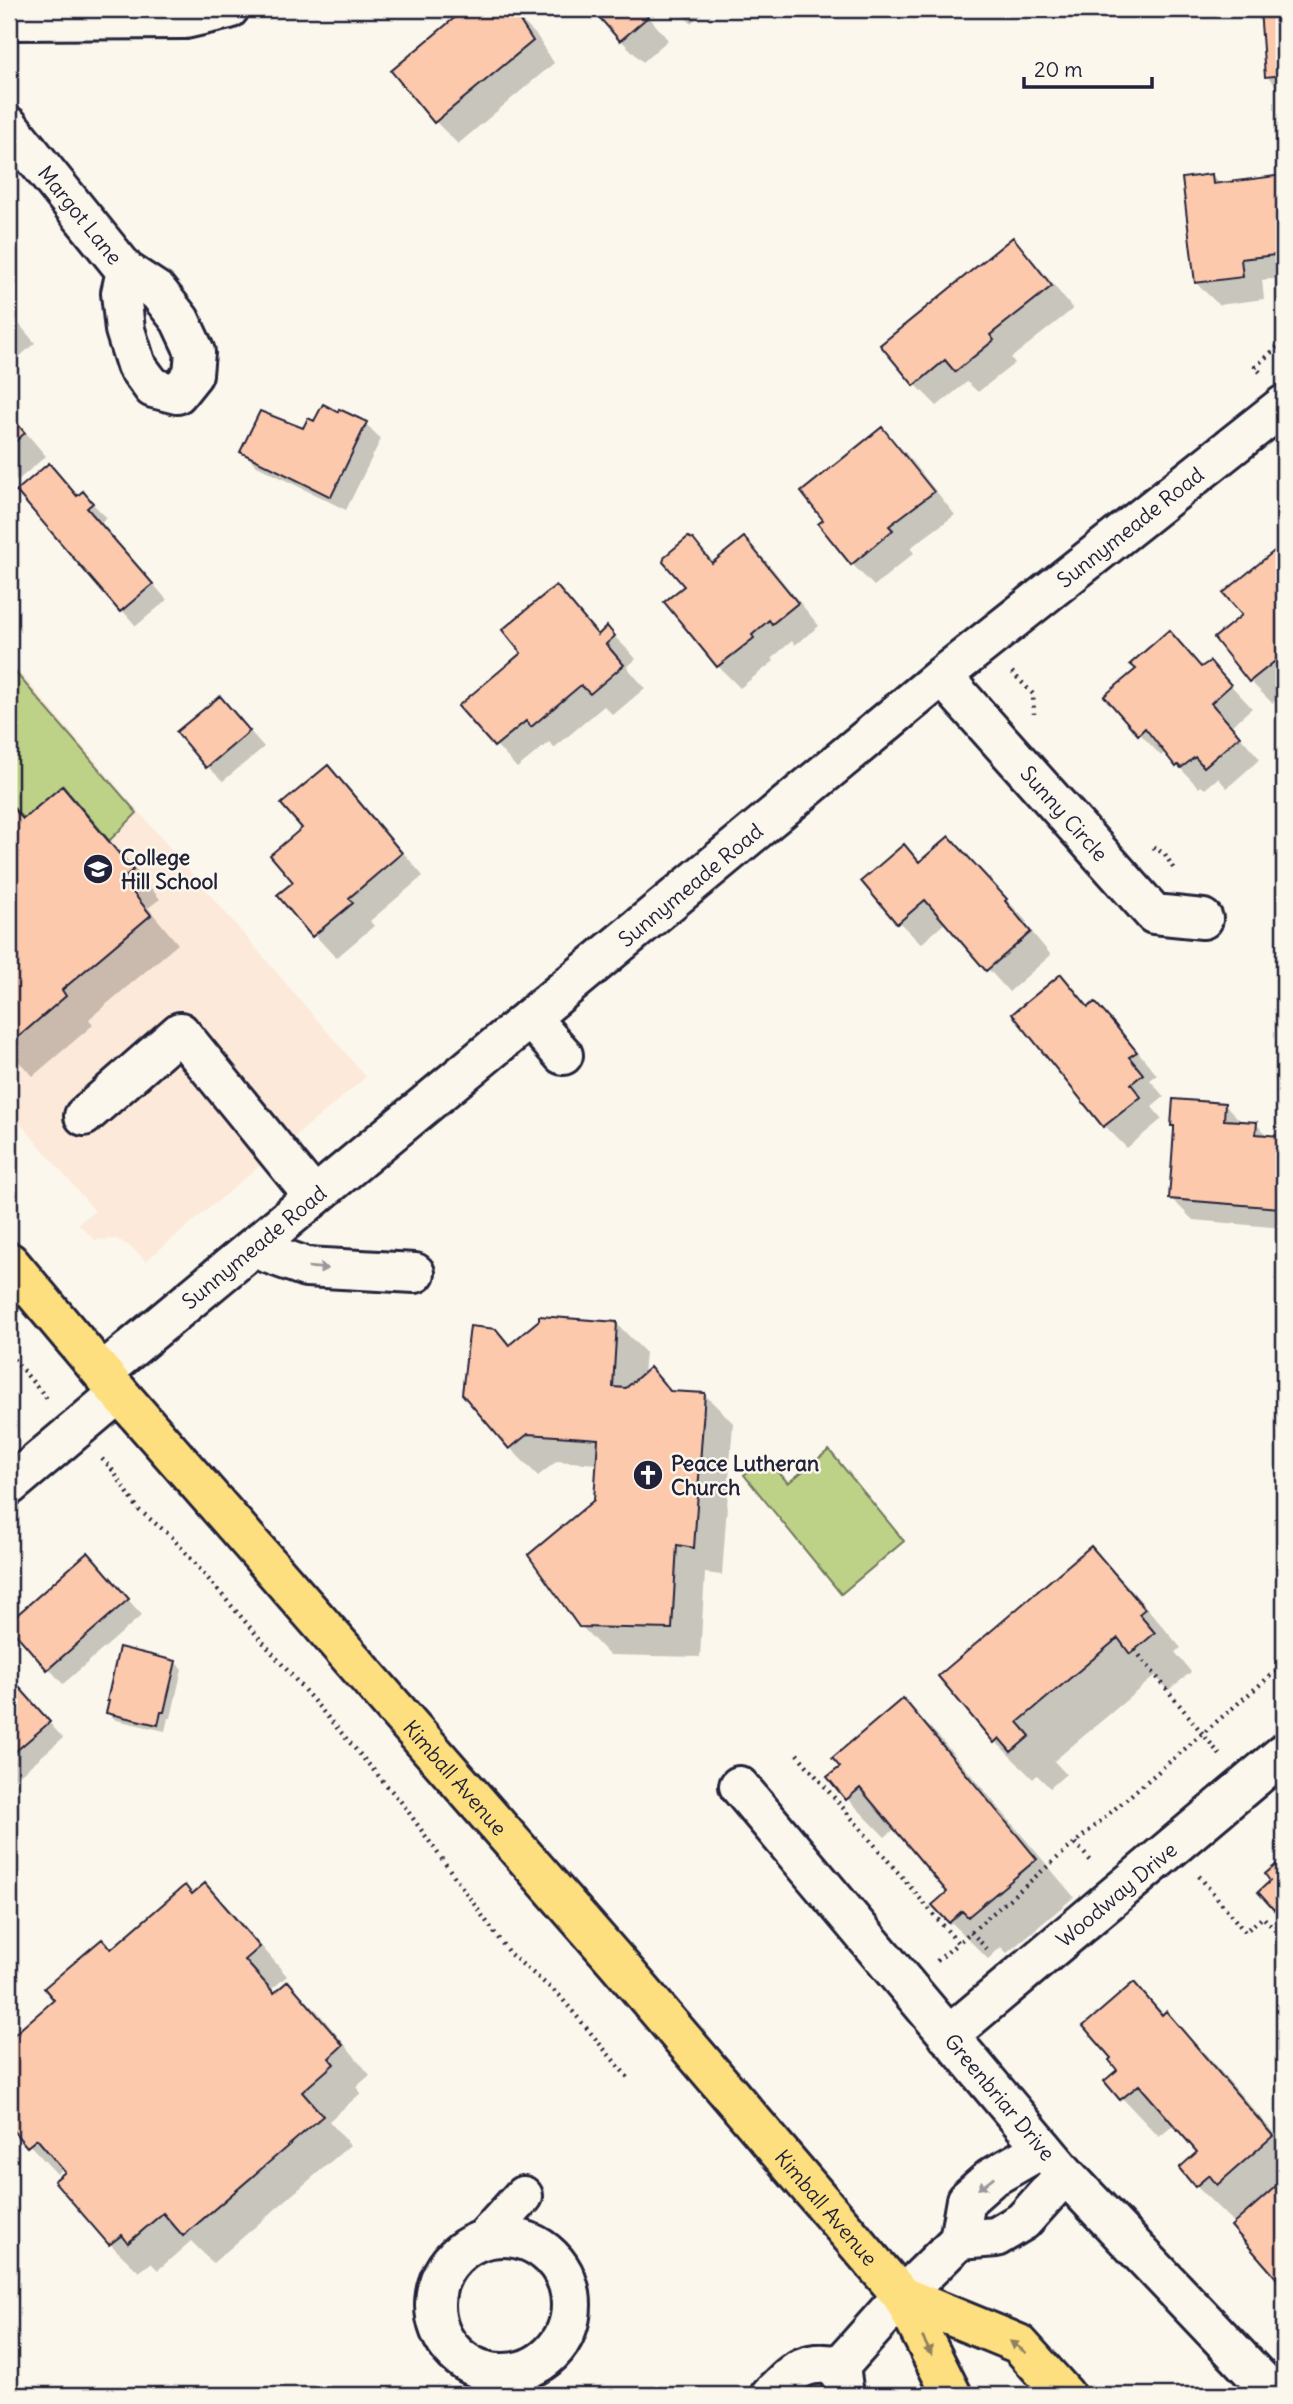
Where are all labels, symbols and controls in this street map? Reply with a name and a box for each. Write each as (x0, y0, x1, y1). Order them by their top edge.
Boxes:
scale bar (1024, 46, 1151, 90)
text: 20 m (1034, 56, 1083, 83)
street label: Margot Lane (33, 160, 129, 270)
street label: Sunnymeade Road (1051, 461, 1209, 593)
street label: Sunny Circle (1015, 760, 1114, 867)
street label: Sunnymeade Road (612, 817, 768, 953)
place label: College Hill School (121, 844, 218, 895)
school or university icon: College Hill School (81, 852, 115, 886)
street label: Sunnymeade Road (176, 1179, 332, 1315)
one-way arrow (307, 1263, 329, 1274)
place label: Peace Lutheran Church (671, 1450, 819, 1501)
church icon: Peace Lutheran Church (631, 1458, 665, 1492)
street label: Kimball Avenue (398, 1714, 513, 1841)
street label: Woodway Drive (1050, 1836, 1182, 1953)
street label: Greenbriar Drive (939, 2028, 1061, 2166)
street label: Kimball Avenue (769, 2144, 884, 2271)
one-way arrow (978, 2175, 996, 2190)
one-way arrow (922, 2336, 933, 2356)
one-way arrow (1009, 2340, 1027, 2354)

